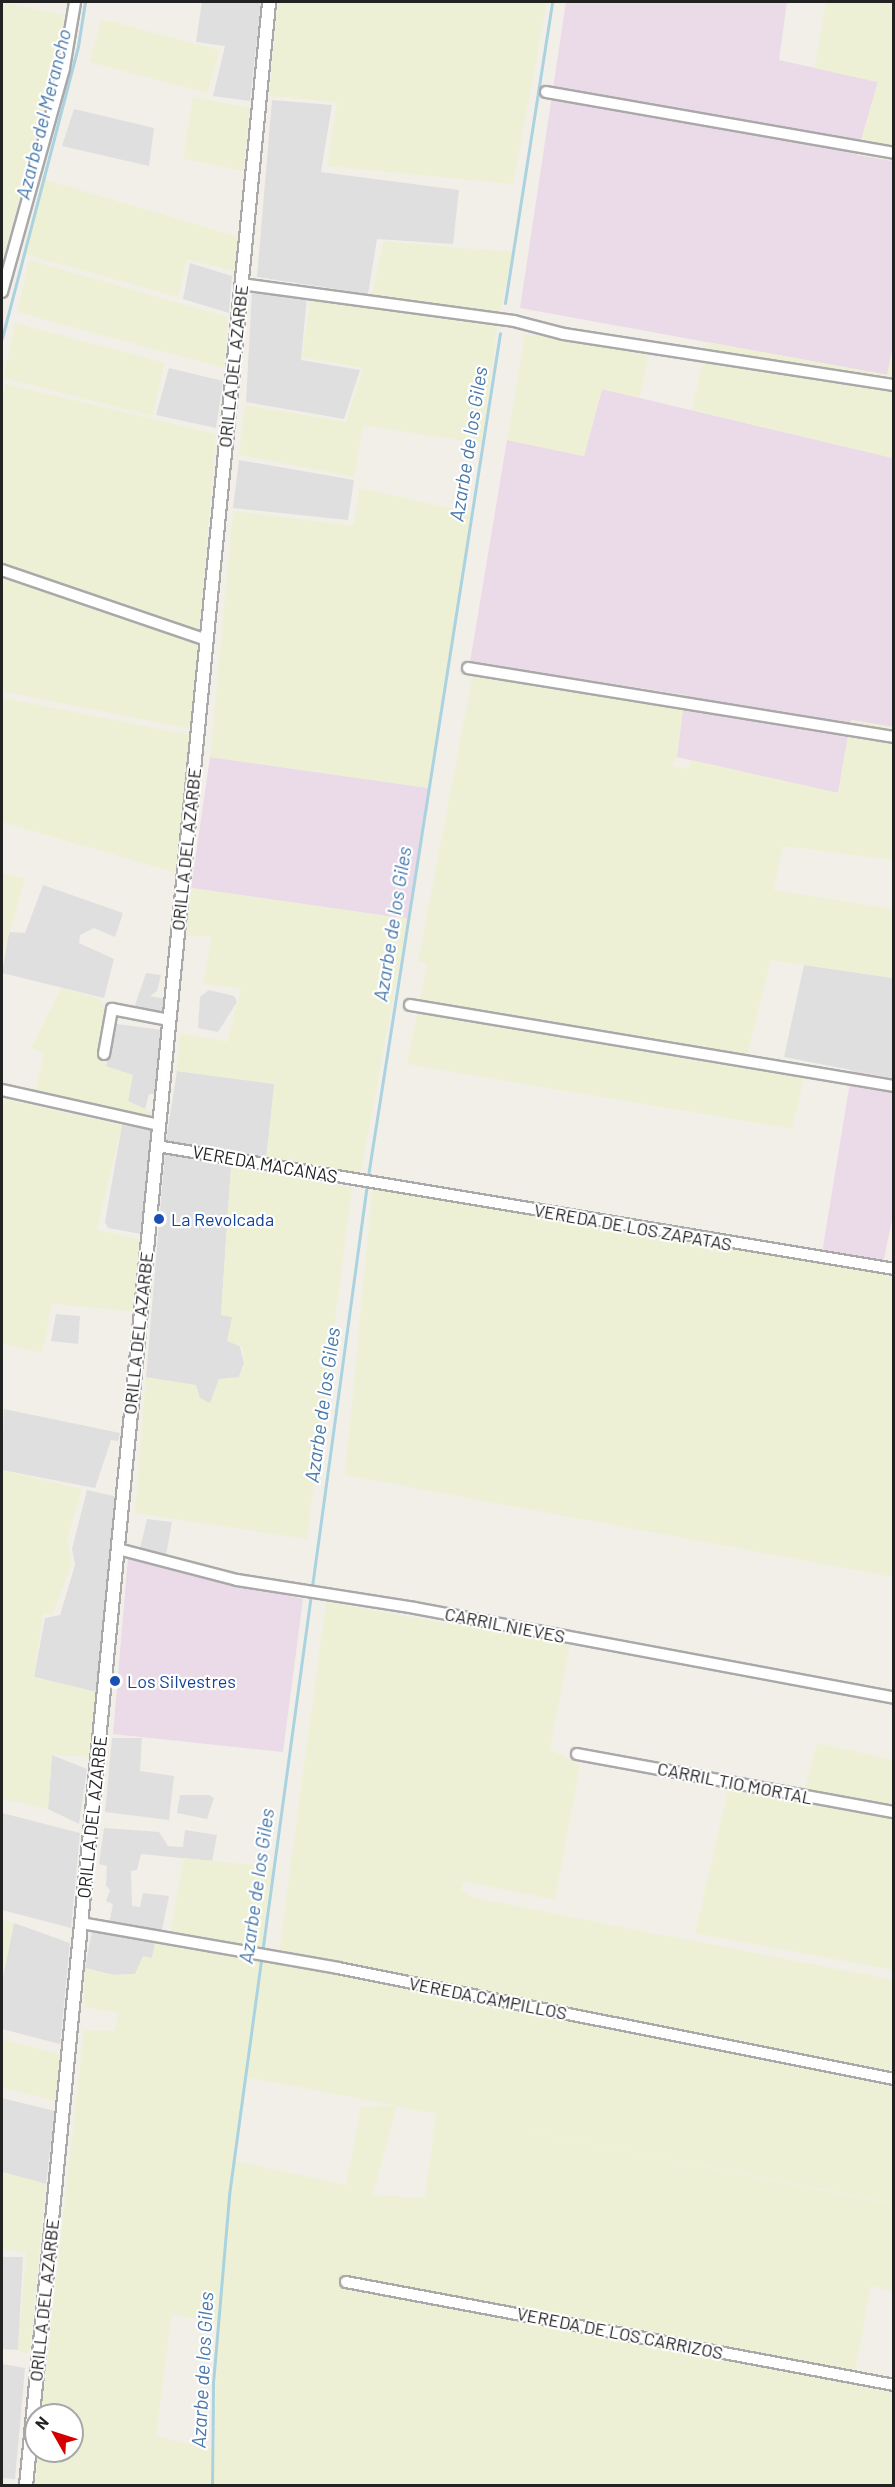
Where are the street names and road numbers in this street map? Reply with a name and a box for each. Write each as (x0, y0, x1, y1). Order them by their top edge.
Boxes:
street label: ORILLA DEL AZARBE (214, 283, 252, 449)
street label: ORILLA DEL AZARBE (167, 766, 205, 932)
street label: VEREDA MACANAS (191, 1141, 339, 1187)
street label: VEREDA DE LOS ZAPATAS (532, 1199, 734, 1255)
street label: ORILLA DEL AZARBE (119, 1250, 157, 1416)
street label: CARRIL NIEVES (443, 1603, 567, 1647)
street label: ORILLA DEL AZARBE (73, 1734, 111, 1900)
street label: CARRIL TIO MORTAL (656, 1757, 814, 1809)
street label: VEREDA CAMPILLOS (407, 1972, 569, 2024)
street label: ORILLA DEL AZARBE (25, 2217, 63, 2383)
street label: VEREDA DE LOS CARRIZOS (515, 2302, 725, 2364)

